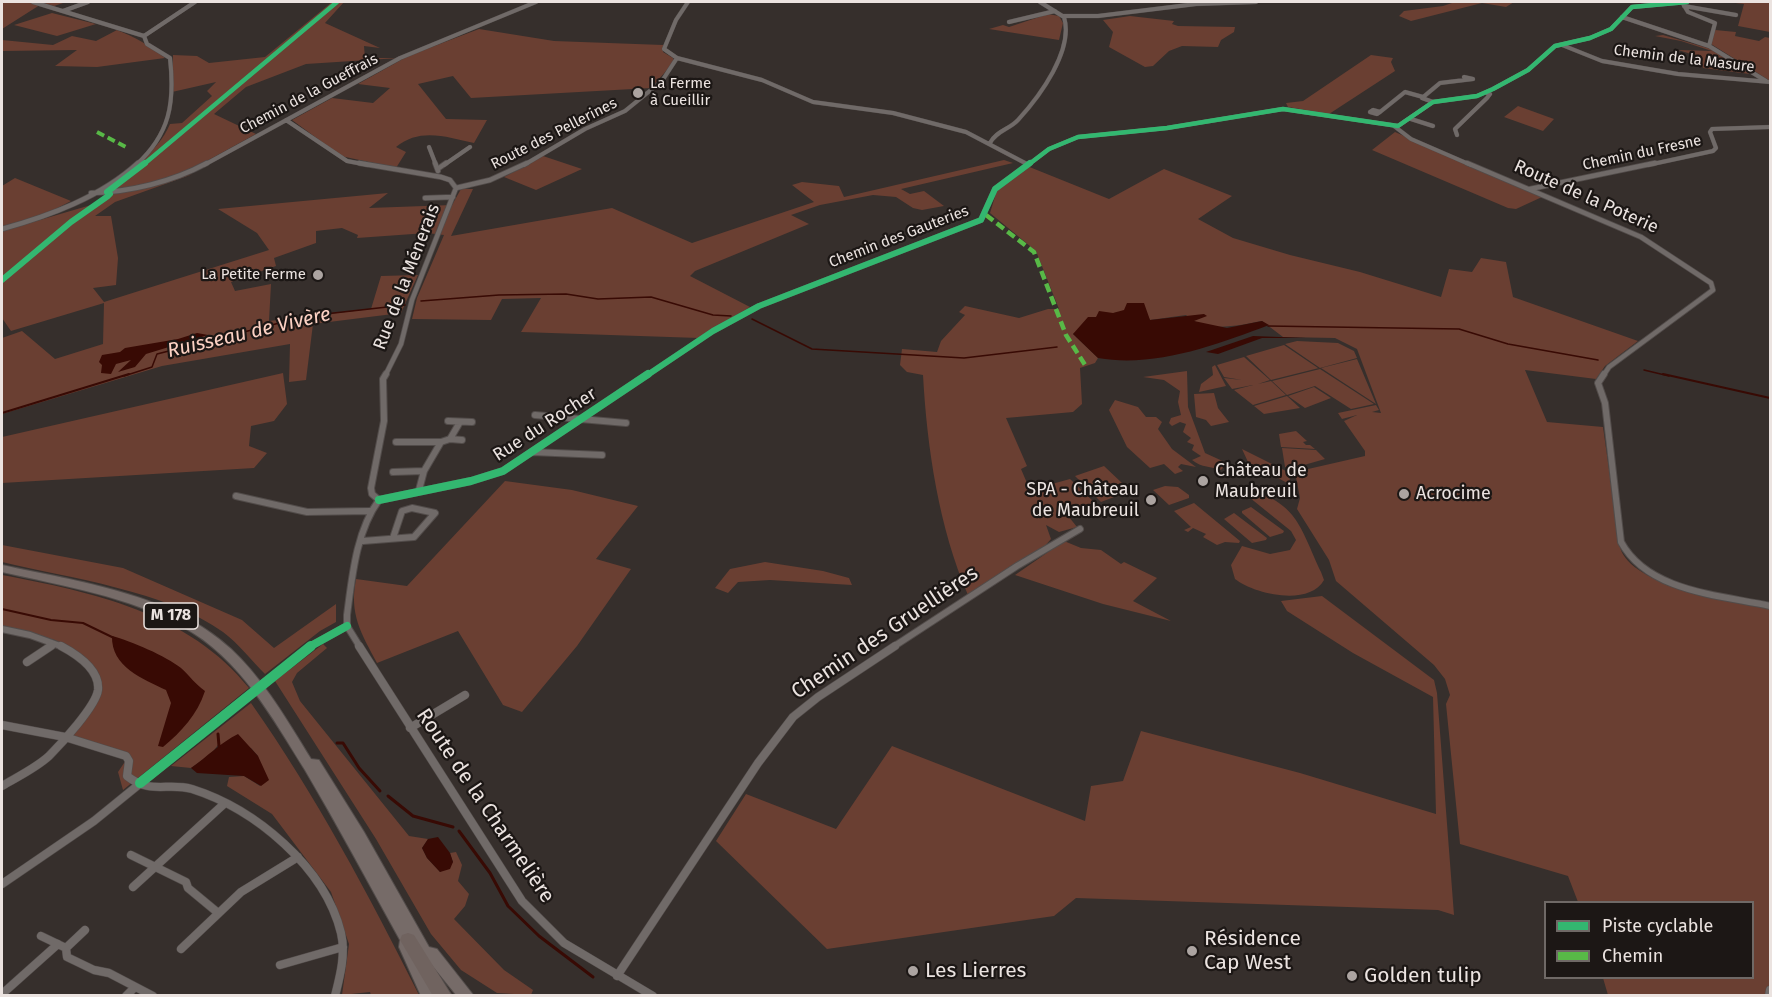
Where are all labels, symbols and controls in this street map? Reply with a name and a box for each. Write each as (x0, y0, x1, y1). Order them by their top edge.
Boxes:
street label: Chemin de la Masure (1613, 41, 1755, 77)
street label: Chemin de la Gueffrais (237, 50, 381, 138)
place label: La Ferme à Cueillir (650, 75, 711, 110)
marker: La Ferme à Cueillir (631, 86, 645, 100)
street label: Route des Pellerines (488, 94, 620, 174)
street label: Chemin du Fresne (1581, 132, 1703, 174)
street label: Route de la Poterie (1510, 155, 1662, 239)
street label: Rue de la Ménerais (369, 201, 445, 353)
street label: Chemin des Gauteries (827, 202, 971, 272)
place label: La Petite Ferme (201, 266, 306, 284)
marker: La Petite Ferme (311, 268, 325, 282)
water label: Ruisseau de Vivère (165, 303, 333, 363)
street label: Rue du Rocher (489, 384, 601, 466)
place label: Château de Maubreuil (1215, 460, 1307, 502)
marker: Château de Maubreuil (1196, 474, 1210, 488)
place label: SPA - Château de Maubreuil (1026, 479, 1139, 522)
place label: Acrocime (1416, 483, 1491, 505)
marker: Acrocime (1397, 487, 1411, 501)
marker: SPA - Château de Maubreuil (1144, 493, 1158, 507)
street label: Chemin des Gruellières (787, 561, 983, 705)
road number: M 178 (144, 603, 198, 629)
street label: Route de la Charmelière (411, 704, 559, 908)
legend (1544, 901, 1754, 979)
text: Piste cyclable (1602, 915, 1713, 937)
place label: Résidence Cap West (1204, 926, 1301, 976)
marker: Résidence Cap West (1185, 944, 1199, 958)
text: Chemin (1602, 945, 1663, 967)
place label: Les Lierres (925, 958, 1026, 984)
place label: Golden tulip (1364, 963, 1482, 989)
marker: Les Lierres (906, 964, 920, 978)
marker: Golden tulip (1345, 969, 1359, 983)

